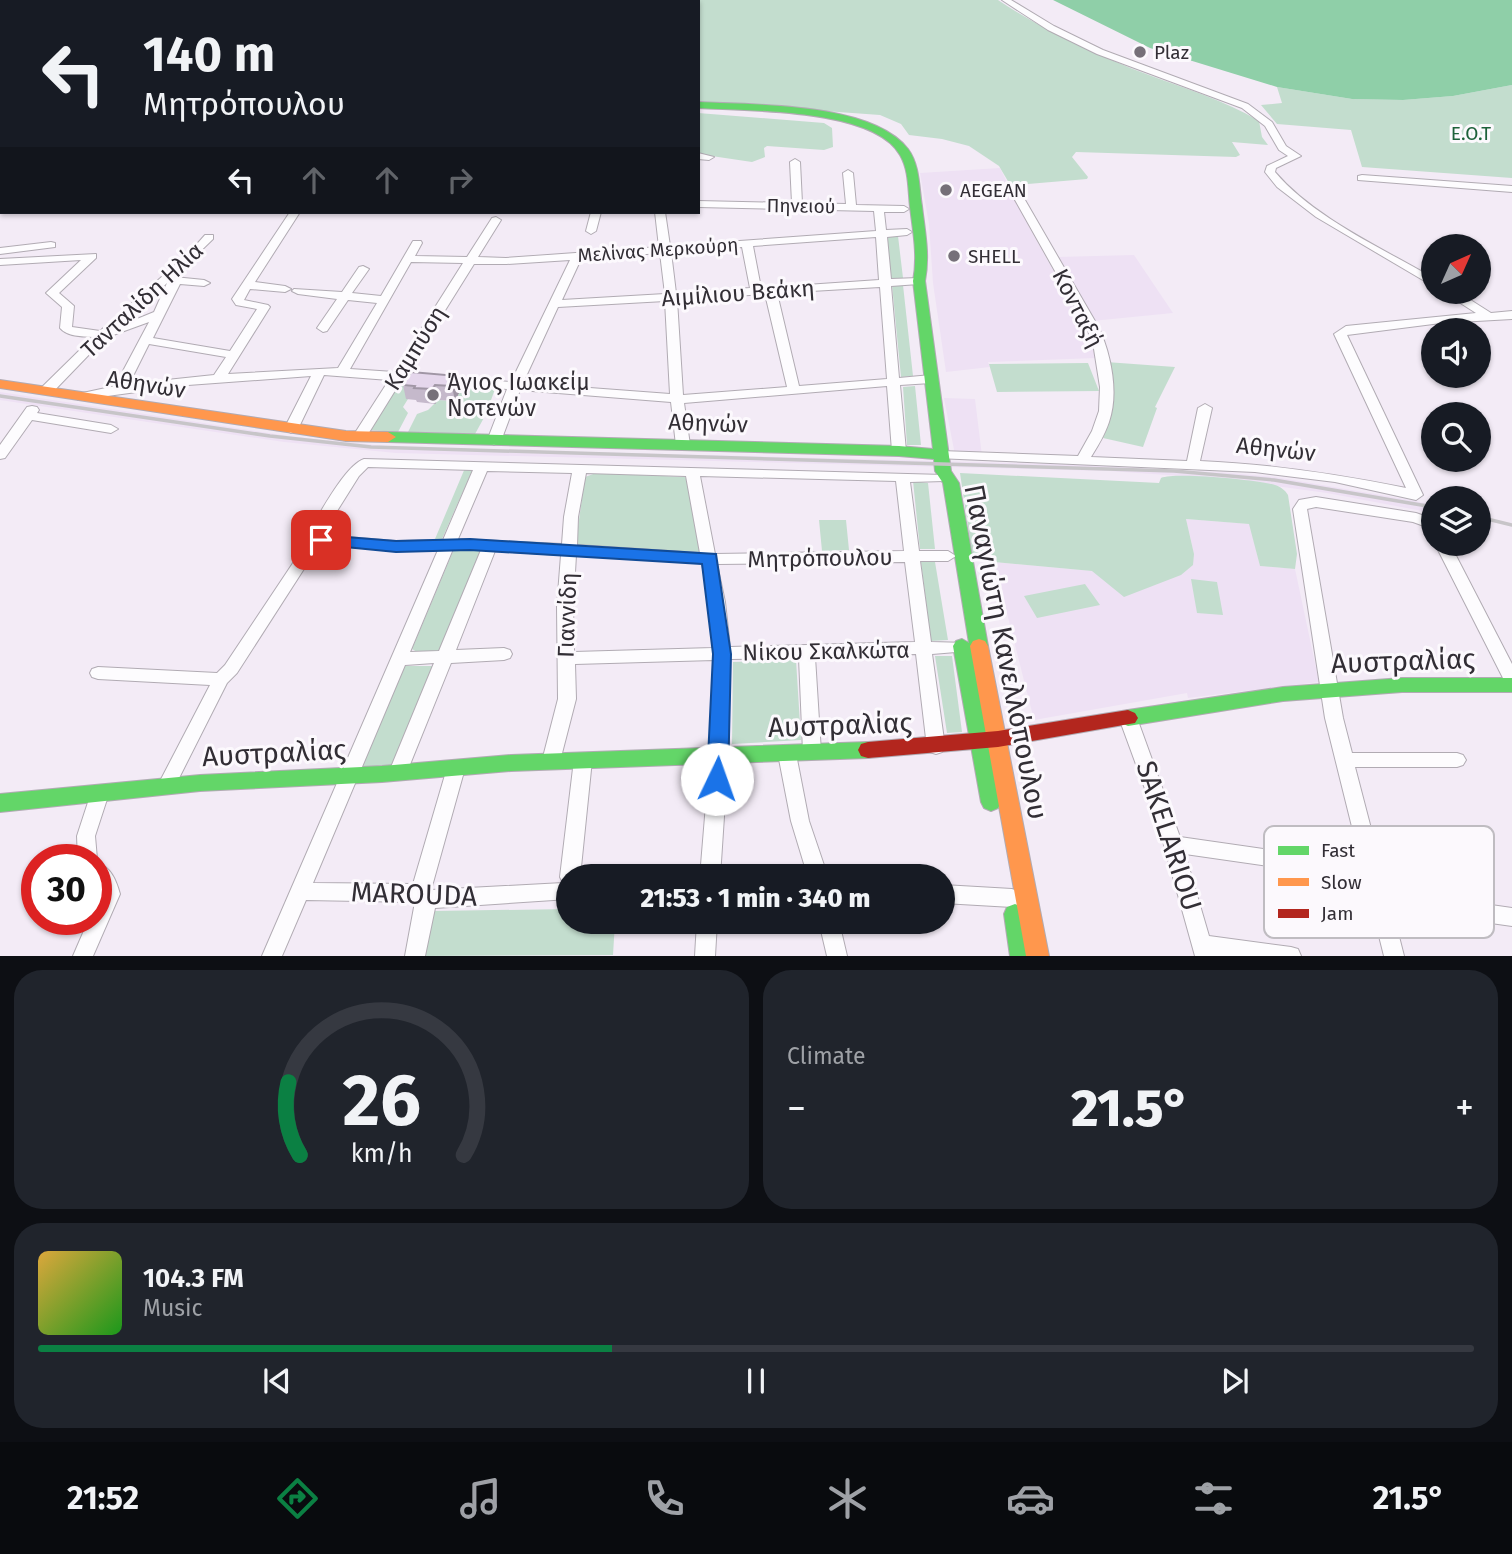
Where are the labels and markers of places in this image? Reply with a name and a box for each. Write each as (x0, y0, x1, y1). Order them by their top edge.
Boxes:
place label: Plaz (1154, 41, 1189, 64)
marker: Plaz (1132, 44, 1148, 60)
place label: AEGEAN (960, 179, 1027, 202)
marker: AEGEAN (938, 182, 954, 198)
place label: SHELL (968, 245, 1021, 268)
marker: SHELL (946, 248, 962, 264)
place label: Άγιος Ιωακείμ Νοτενών (447, 368, 590, 422)
marker: Άγιος Ιωακείμ Νοτενών (425, 387, 441, 403)
pin (291, 510, 351, 570)

